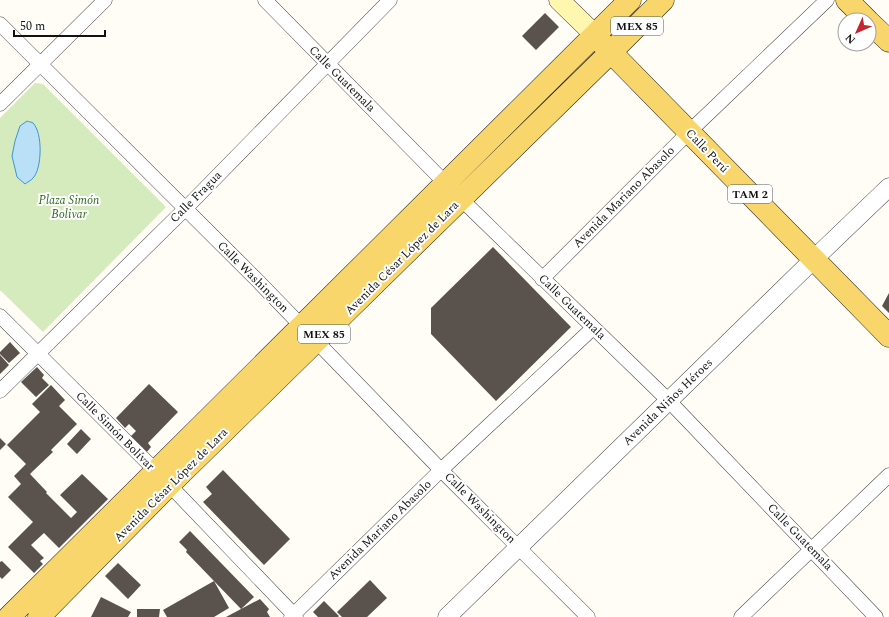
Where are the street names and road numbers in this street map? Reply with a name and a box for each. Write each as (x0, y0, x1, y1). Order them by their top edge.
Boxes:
road number: MEX 85 (611, 17, 663, 35)
street label: Calle Guatemala (304, 41, 380, 117)
street label: Calle Perú (681, 125, 733, 178)
street label: Avenida Mariano Abasolo (569, 142, 679, 252)
street label: Calle Fragua (166, 166, 227, 227)
road number: TAM 2 (728, 185, 772, 203)
street label: Avenida César López de Lara (341, 196, 464, 319)
street label: Calle Washington (213, 237, 293, 317)
street label: Calle Guatemala (534, 270, 610, 344)
road number: MEX 85 (298, 325, 350, 343)
street label: Avenida Niños Héroes (619, 354, 717, 450)
street label: Calle Simón Bolívar (71, 387, 159, 475)
street label: Avenida César López de Lara (110, 423, 233, 546)
street label: Calle Washington (440, 468, 520, 548)
street label: Avenida Mariano Abasolo (324, 475, 436, 585)
street label: Calle Guatemala (763, 499, 837, 575)

